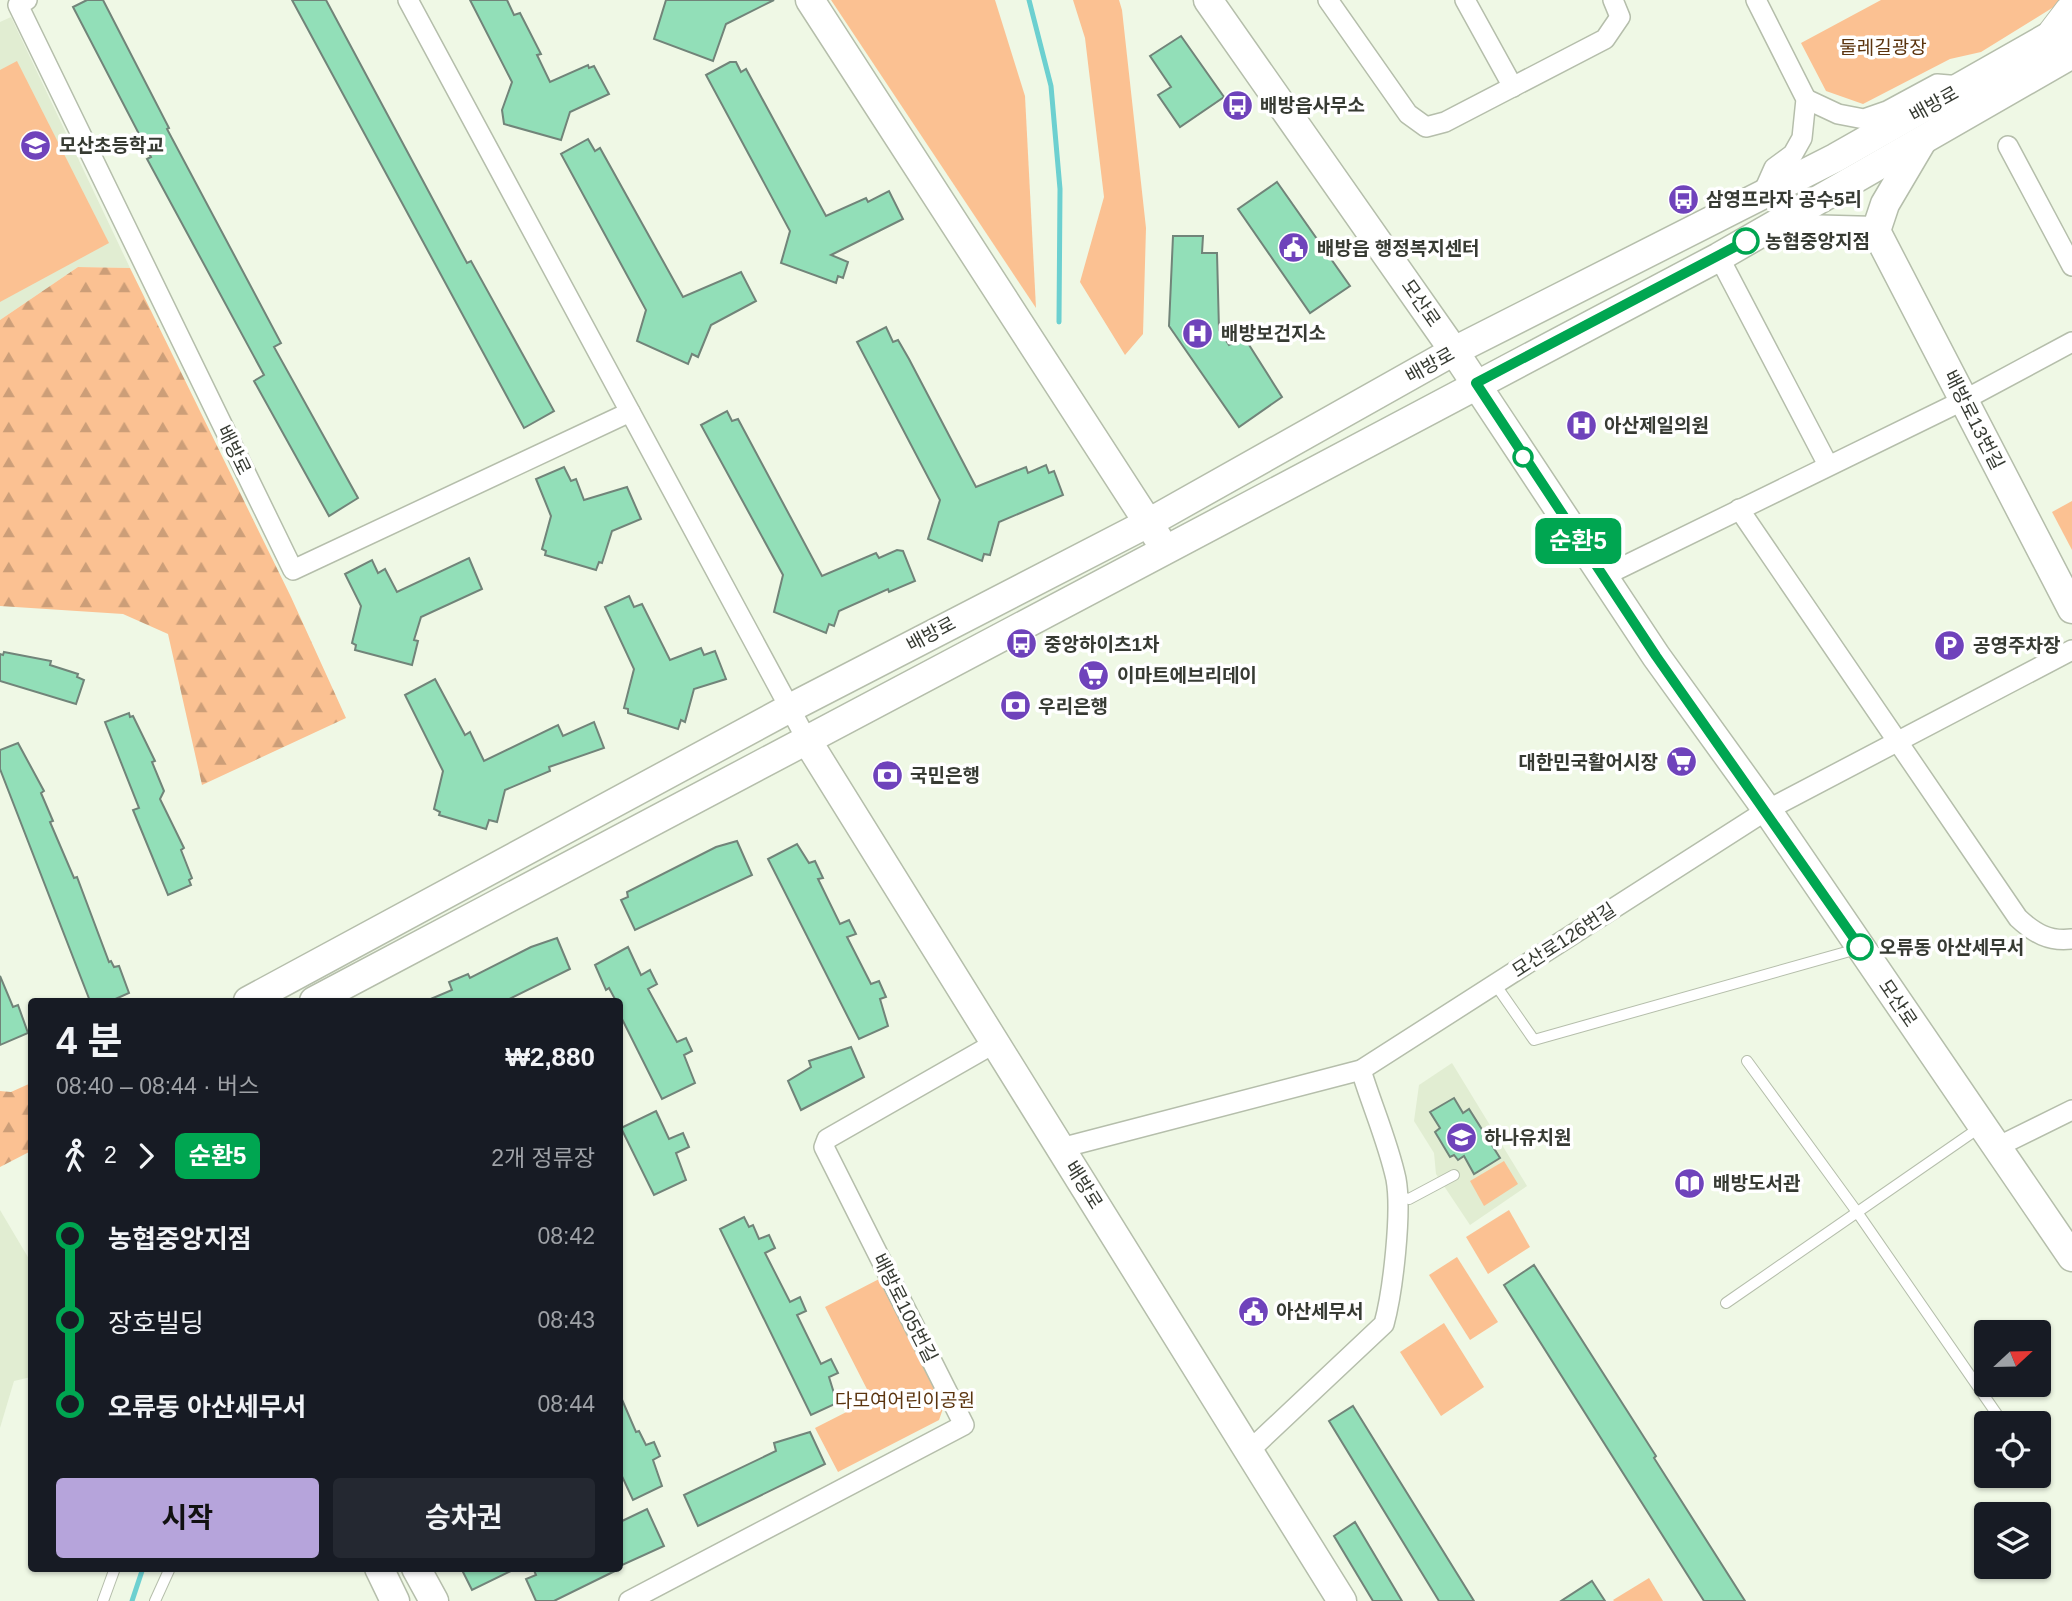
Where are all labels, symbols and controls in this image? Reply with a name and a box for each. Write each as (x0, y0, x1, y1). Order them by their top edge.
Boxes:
park label: 둘레길광장 (1839, 37, 1927, 58)
street label: 배방로 (1906, 82, 1962, 126)
bus stop icon: 배방읍사무소 (1220, 88, 1254, 122)
place label: 배방읍사무소 (1260, 95, 1365, 116)
school or university icon: 모산초등학교 (19, 128, 53, 162)
place label: 모산초등학교 (59, 135, 164, 156)
bus stop icon: 삼영프라자 공수5리 (1666, 182, 1700, 216)
place label: 삼영프라자 공수5리 (1706, 189, 1862, 210)
marker: 농협중앙지점 (1733, 228, 1759, 254)
public building icon: 배방읍 행정복지센터 (1277, 231, 1311, 265)
place label: 농협중앙지점 (1765, 231, 1870, 252)
place label: 배방읍 행정복지센터 (1317, 238, 1480, 259)
street label: 모산로 (1397, 275, 1445, 331)
hospital icon: 배방보건지소 (1181, 316, 1215, 350)
place label: 배방보건지소 (1221, 323, 1326, 344)
street label: 배방로 (1402, 343, 1458, 387)
street label: 배방로13번길 (1940, 367, 2008, 473)
hospital icon: 아산제일의원 (1564, 408, 1598, 442)
place label: 아산제일의원 (1604, 415, 1709, 436)
street label: 배방로 (213, 422, 255, 478)
unlabelled marker (1513, 447, 1533, 467)
line badge: 순환5 (1538, 518, 1618, 564)
text: 순환5 (1549, 527, 1607, 554)
street label: 배방로 (903, 612, 959, 656)
bus stop icon: 중앙하이츠1차 (1004, 627, 1038, 661)
parking icon: 공영주차장 (1933, 628, 1967, 662)
place label: 중앙하이츠1차 (1044, 634, 1160, 655)
place label: 공영주차장 (1973, 635, 2060, 656)
supermarket icon: 이마트에브리데이 (1077, 658, 1111, 692)
place label: 이마트에브리데이 (1117, 665, 1257, 686)
bank icon: 우리은행 (998, 689, 1032, 723)
place label: 우리은행 (1038, 696, 1108, 717)
supermarket icon: 대한민국활어시장 (1664, 745, 1698, 779)
place label: 대한민국활어시장 (1518, 752, 1658, 773)
bank icon: 국민은행 (870, 758, 904, 792)
place label: 국민은행 (910, 765, 980, 786)
street label: 모산로126번길 (1508, 899, 1620, 981)
marker: 오류동 아산세무서 (1847, 934, 1873, 960)
place label: 오류동 아산세무서 (1879, 937, 2024, 958)
street label: 모산로 (1875, 975, 1921, 1031)
text: 4 분 (56, 1020, 123, 1062)
text: ₩2,880 (505, 1042, 595, 1072)
text: 08:40 – 08:44 · 버스 (56, 1073, 259, 1099)
school or university icon: 하나유치원 (1444, 1120, 1478, 1154)
place label: 하나유치원 (1484, 1127, 1571, 1148)
icon: walk (56, 1137, 94, 1175)
icon: forward (127, 1137, 165, 1175)
text: 2 (104, 1142, 117, 1168)
text: 순환5 (189, 1142, 246, 1169)
text: 2개 정류장 (491, 1145, 595, 1171)
street label: 배방로 (1061, 1157, 1107, 1213)
library icon: 배방도서관 (1673, 1166, 1707, 1200)
place label: 배방도서관 (1713, 1173, 1801, 1194)
text: 08:42 (537, 1223, 595, 1249)
text: 농협중앙지점 (108, 1224, 252, 1254)
street label: 배방로105번길 (869, 1250, 941, 1366)
public building icon: 아산세무서 (1236, 1294, 1270, 1328)
place label: 아산세무서 (1276, 1301, 1363, 1322)
text: 08:43 (537, 1307, 595, 1333)
text: 장호빌딩 (108, 1308, 204, 1338)
north arrow (1974, 1320, 2051, 1396)
map controls (1974, 1320, 2051, 1579)
park label: 다모여어린이공원 (835, 1390, 975, 1411)
text: 08:44 (537, 1391, 595, 1417)
text: 오류동 아산세무서 (108, 1392, 307, 1422)
button: locate (1974, 1411, 2051, 1488)
button: 시작 (56, 1478, 319, 1558)
button: 승차권 (333, 1478, 595, 1558)
button: layers (1974, 1502, 2051, 1579)

